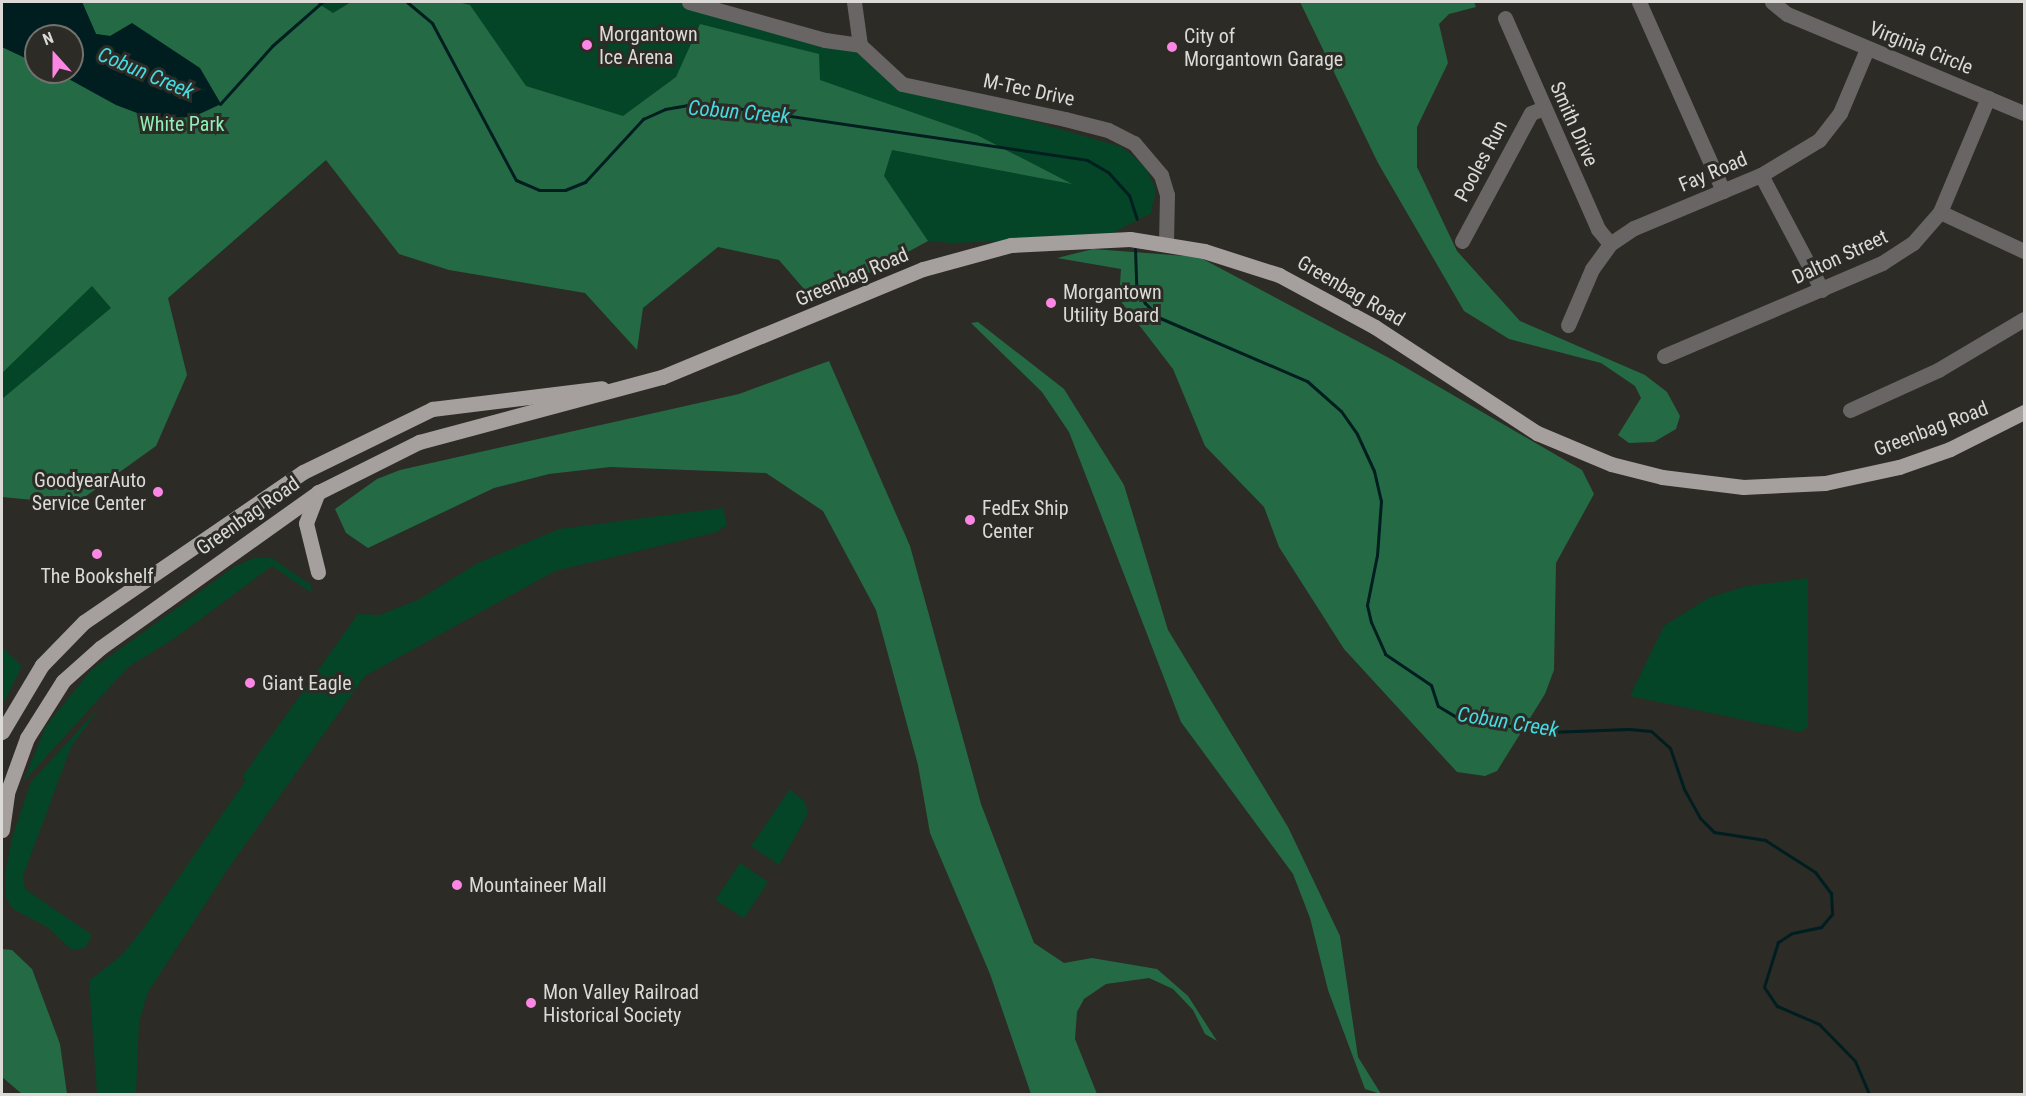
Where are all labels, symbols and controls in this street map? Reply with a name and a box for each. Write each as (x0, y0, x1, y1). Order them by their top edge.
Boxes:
street label: Virginia Circle (1866, 16, 1976, 80)
place label: Morgantown Ice Arena (599, 22, 698, 69)
north arrow (24, 24, 84, 84)
place label: City of Morgantown Garage (1184, 24, 1343, 71)
text: N (40, 28, 56, 49)
marker: Morgantown Ice Arena (580, 38, 594, 52)
marker: City of Morgantown Garage (1165, 40, 1179, 54)
water label: Cobun Creek (94, 41, 198, 105)
street label: M-Tec Drive (981, 69, 1077, 111)
street label: Smith Drive (1545, 78, 1603, 170)
water label: Cobun Creek (687, 95, 791, 129)
park label: White Park (139, 112, 225, 136)
street label: Pooles Run (1450, 116, 1512, 206)
street label: Fay Road (1675, 147, 1751, 197)
street label: Dalton Street (1788, 224, 1892, 290)
street label: Greenbag Road (792, 242, 912, 312)
street label: Greenbag Road (1293, 251, 1409, 331)
place label: Morgantown Utility Board (1063, 280, 1162, 327)
marker: Morgantown Utility Board (1044, 296, 1058, 310)
street label: Greenbag Road (1871, 396, 1991, 462)
place label: GoodyearAuto Service Center (32, 468, 146, 515)
street label: Greenbag Road (192, 472, 304, 560)
marker: GoodyearAuto Service Center (151, 485, 165, 499)
place label: FedEx Ship Center (982, 496, 1069, 543)
marker: FedEx Ship Center (963, 513, 977, 527)
marker: The Bookshelf (90, 547, 104, 561)
place label: The Bookshelf (40, 564, 154, 588)
place label: Giant Eagle (262, 671, 352, 695)
marker: Giant Eagle (243, 676, 257, 690)
water label: Cobun Creek (1456, 702, 1560, 742)
place label: Mountaineer Mall (469, 873, 607, 897)
marker: Mountaineer Mall (450, 878, 464, 892)
place label: Mon Valley Railroad Historical Society (543, 980, 699, 1027)
marker: Mon Valley Railroad Historical Society (524, 996, 538, 1010)

